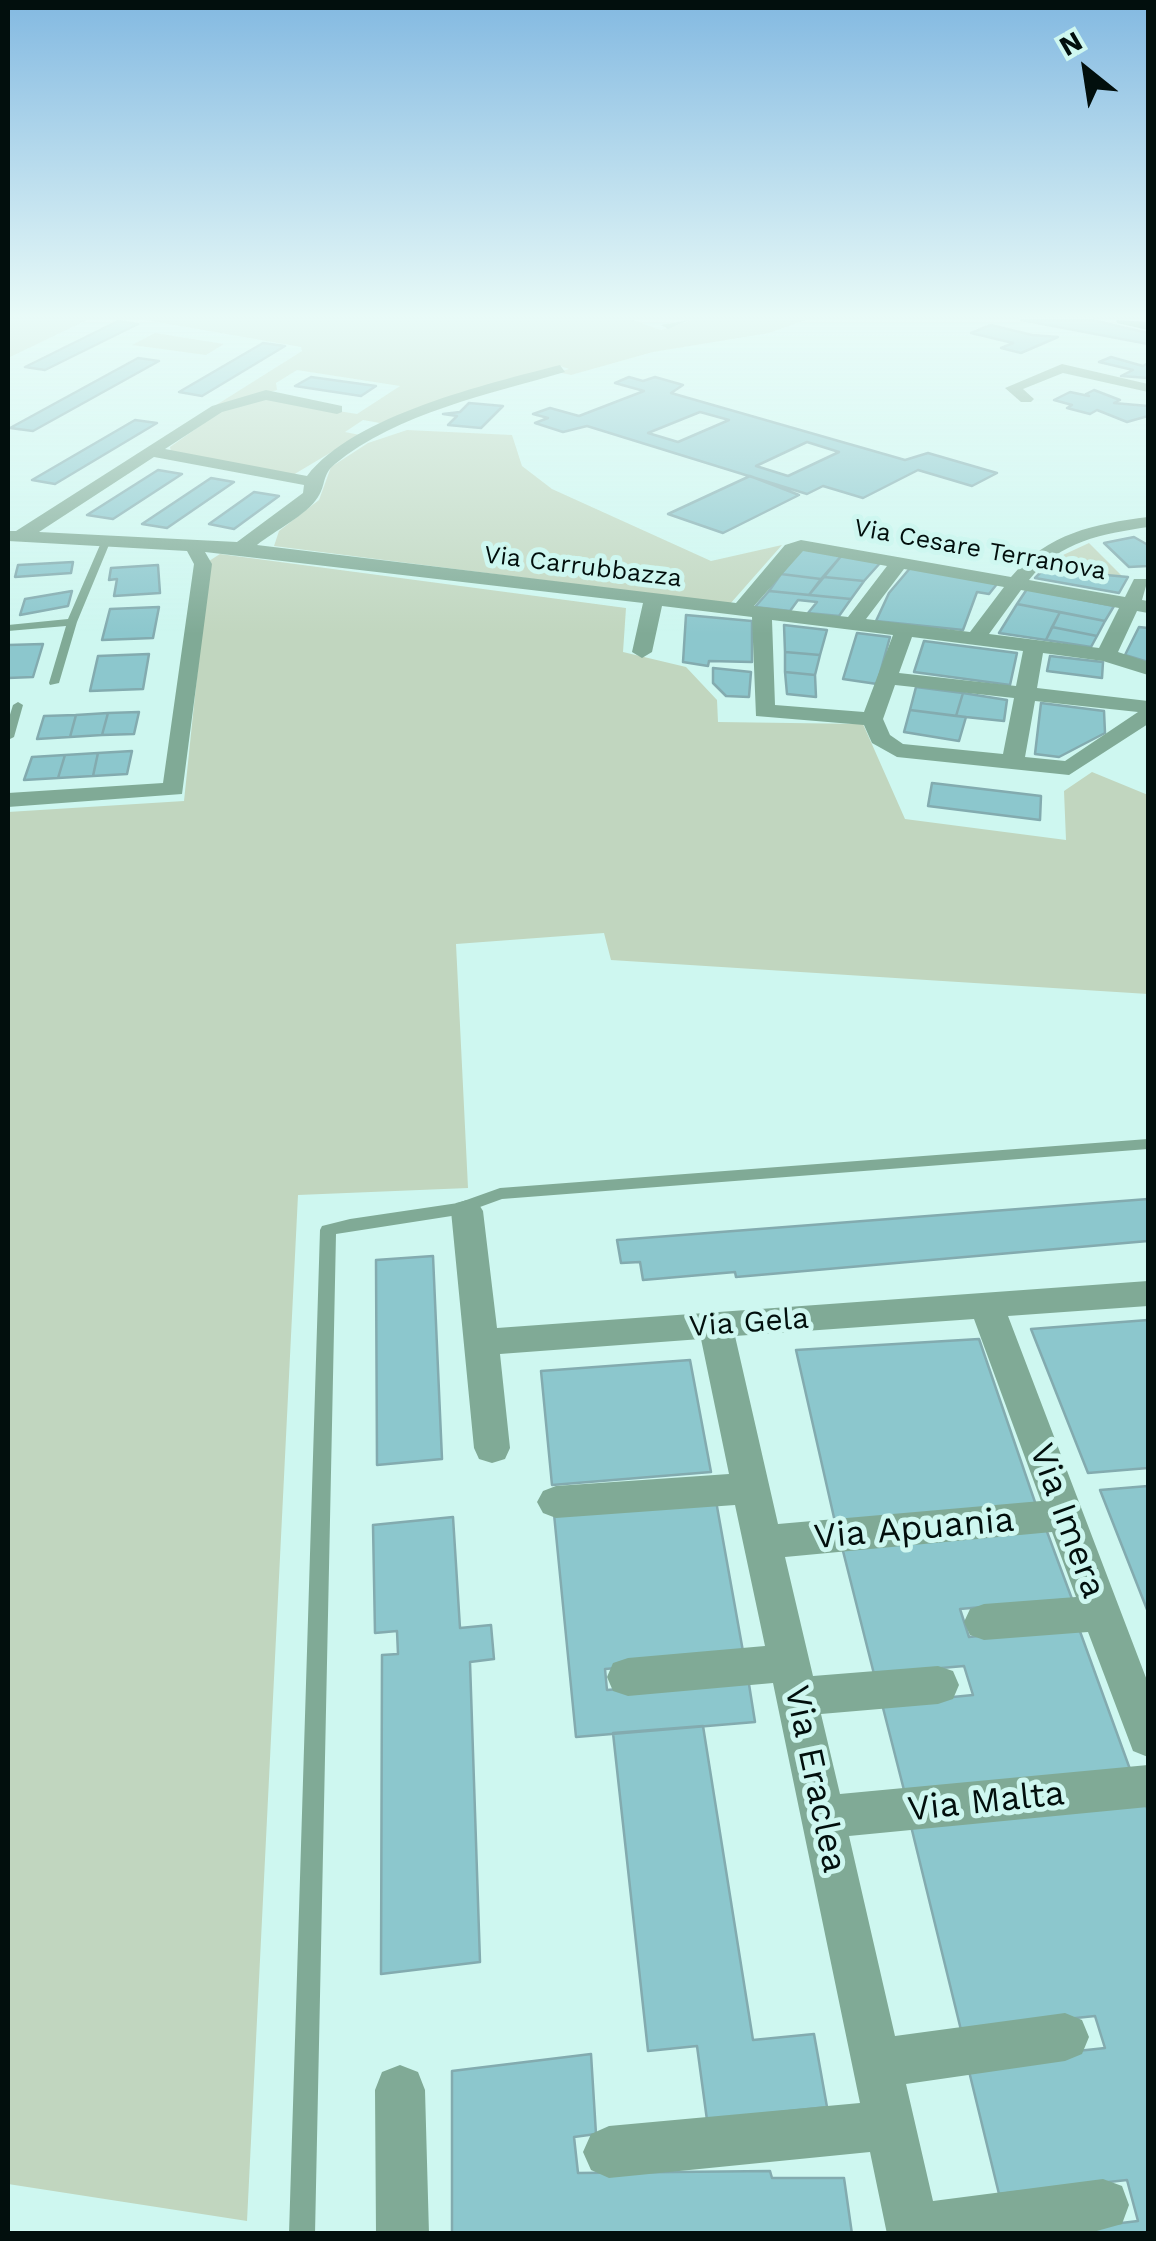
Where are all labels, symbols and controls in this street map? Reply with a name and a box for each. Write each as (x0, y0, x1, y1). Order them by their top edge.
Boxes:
north arrow (1036, 20, 1136, 120)
text: N (1054, 24, 1088, 63)
street label: Via Cesare Terranova (852, 513, 1108, 587)
street label: Via Carrubbazza (482, 540, 684, 594)
street label: Via Gela (688, 1301, 810, 1345)
street label: Via Imera (1020, 1438, 1114, 1604)
street label: Via Apuania (812, 1499, 1016, 1559)
street label: Via Eraclea (775, 1682, 855, 1876)
street label: Via Malta (905, 1773, 1067, 1831)

